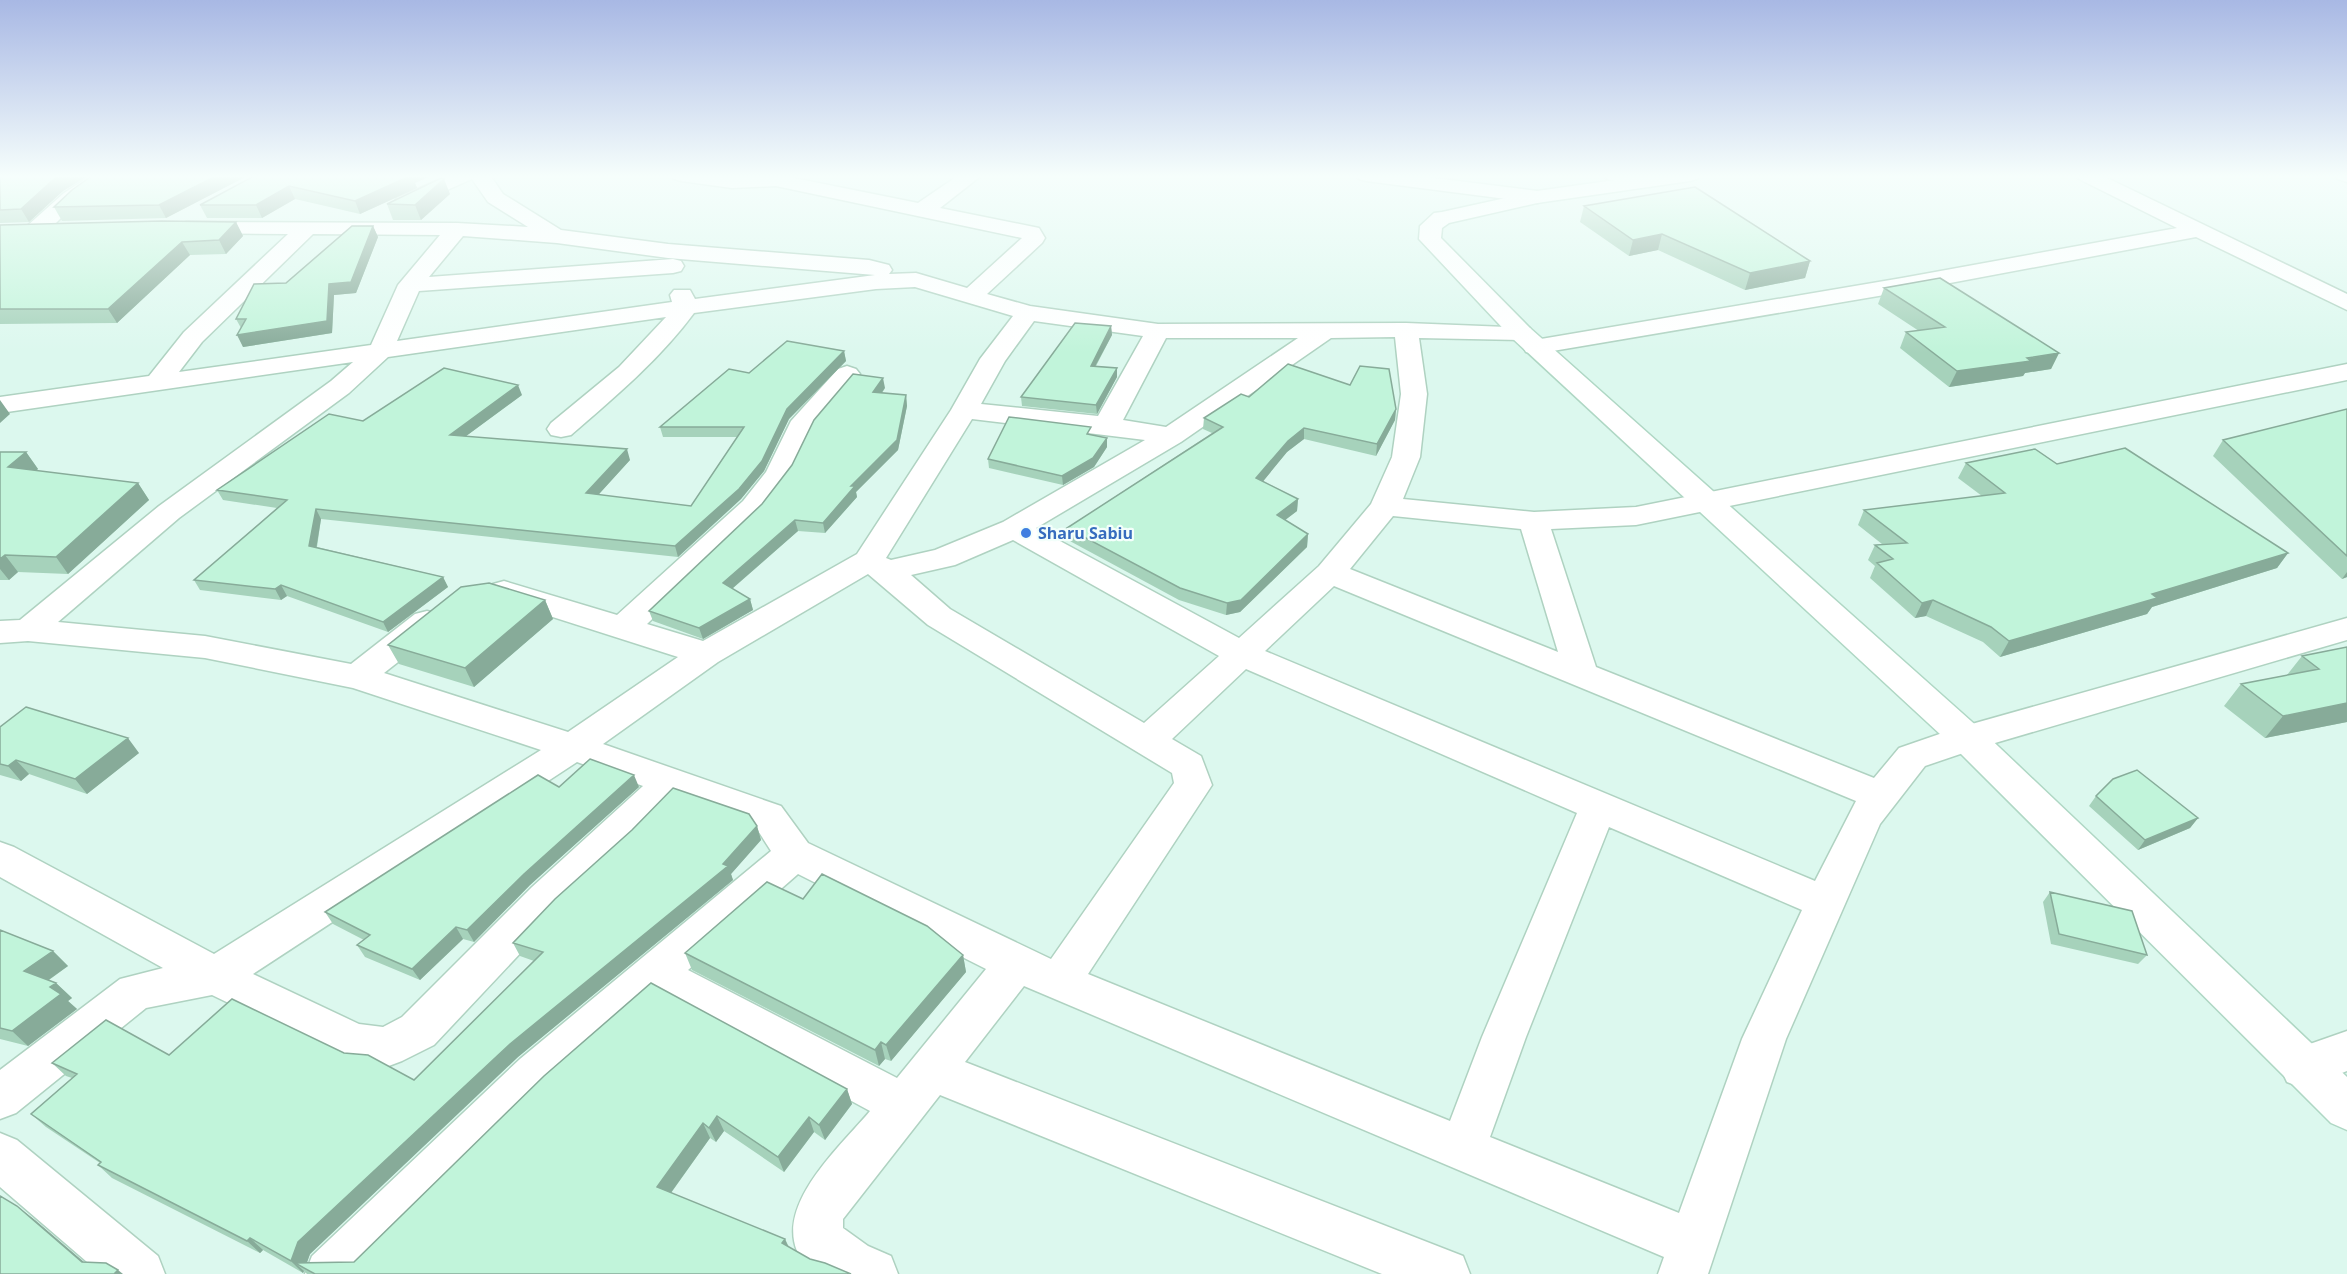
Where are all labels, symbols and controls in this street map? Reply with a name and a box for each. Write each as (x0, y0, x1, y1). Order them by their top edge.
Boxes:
place label: Sharu Sabiu (1038, 522, 1133, 544)
marker: Sharu Sabiu (1019, 526, 1033, 540)

